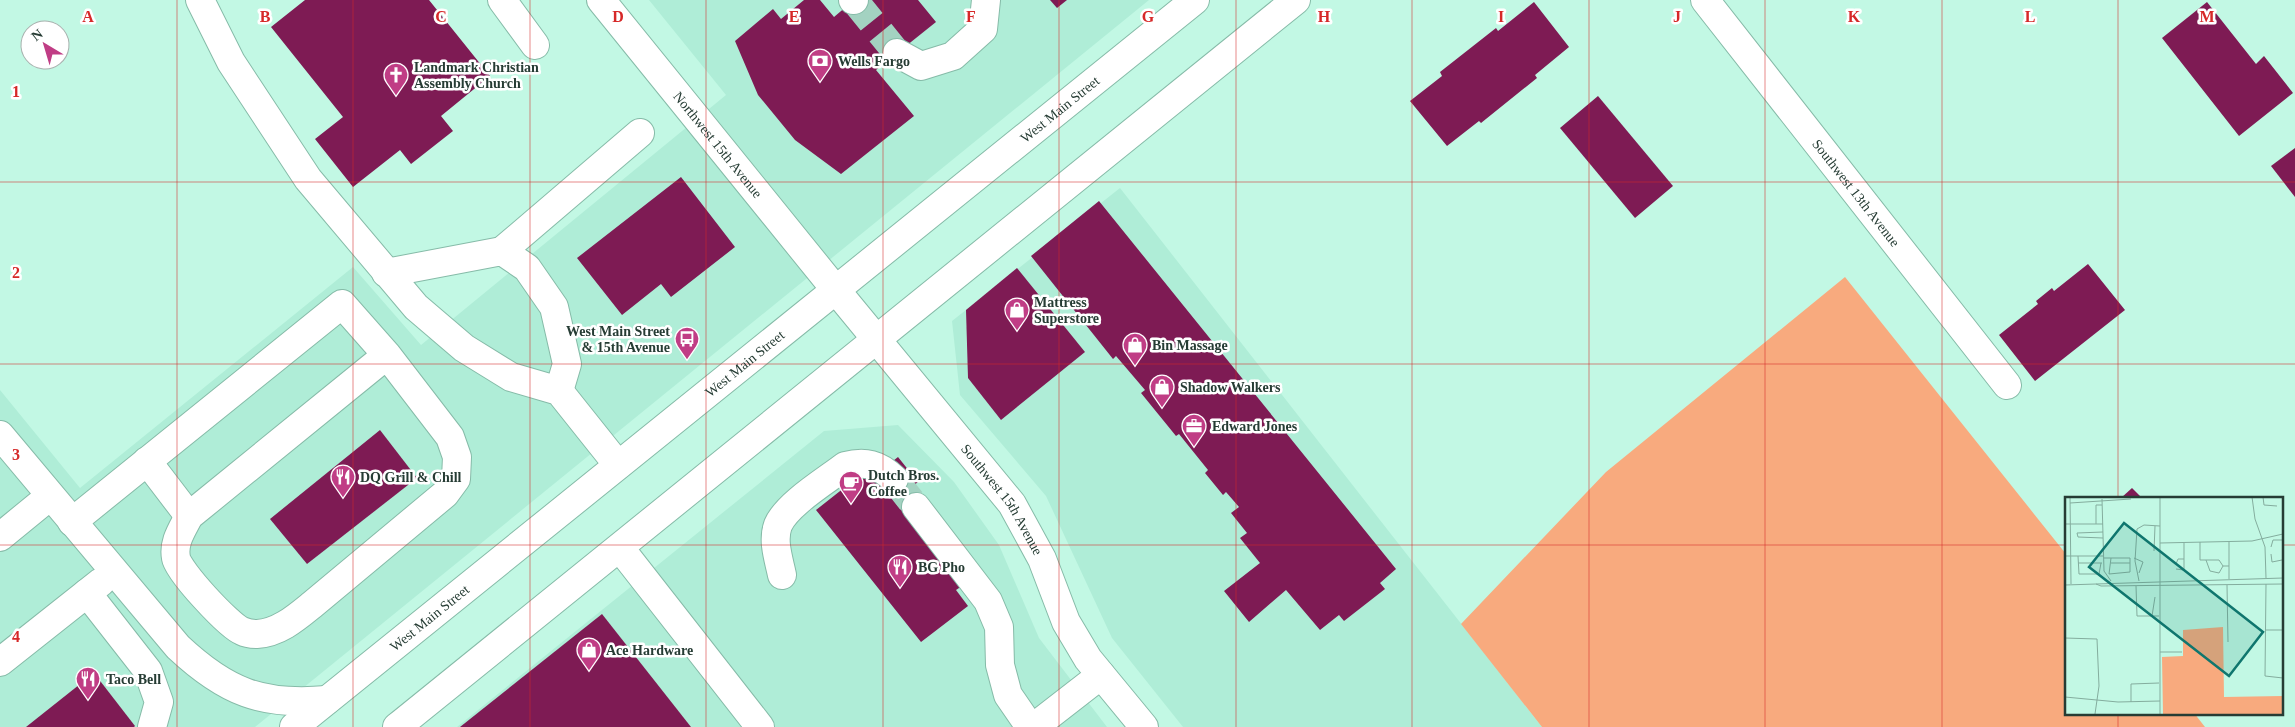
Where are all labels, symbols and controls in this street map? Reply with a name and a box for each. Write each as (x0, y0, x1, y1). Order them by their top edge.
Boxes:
text: A (82, 8, 94, 25)
text: B (260, 8, 271, 25)
text: C (435, 8, 447, 25)
text: D (612, 8, 624, 25)
text: E (789, 8, 799, 25)
text: F (966, 8, 976, 25)
text: G (1142, 8, 1155, 25)
text: H (1318, 8, 1331, 25)
text: I (1498, 8, 1504, 25)
text: J (1673, 8, 1681, 25)
text: K (1848, 8, 1861, 25)
text: L (2025, 8, 2035, 25)
text: M (2199, 8, 2215, 25)
north arrow (20, 20, 70, 70)
text: N (29, 26, 46, 44)
bank icon: Wells Fargo (807, 48, 833, 82)
place label: Wells Fargo (838, 54, 910, 69)
place label: Landmark Christian Assembly Church (414, 60, 539, 91)
church icon: Landmark Christian Assembly Church (383, 62, 409, 96)
street label: West Main Street (1017, 73, 1102, 145)
text: 1 (12, 83, 20, 100)
street label: Northwest 15th Avenue (671, 89, 765, 201)
street label: Southwest 13th Avenue (1810, 136, 1903, 249)
text: 2 (12, 264, 20, 281)
place label: Mattress Superstore (1034, 295, 1099, 326)
shop icon: Mattress Superstore (1004, 297, 1030, 331)
place label: West Main Street & 15th Avenue (566, 324, 670, 355)
bus stop icon: West Main Street & 15th Avenue (674, 326, 700, 360)
street label: West Main Street (702, 327, 787, 400)
shop icon: Bin Massage (1122, 332, 1148, 366)
place label: Bin Massage (1152, 338, 1228, 353)
shop icon: Shadow Walkers (1149, 374, 1175, 408)
place label: Shadow Walkers (1180, 380, 1281, 395)
office icon: Edward Jones (1181, 413, 1207, 447)
place label: Edward Jones (1212, 419, 1298, 434)
street label: Southwest 15th Avenue (958, 441, 1046, 557)
text: 3 (12, 446, 20, 463)
restaurant icon: DQ Grill & Chill (330, 464, 356, 498)
place label: Dutch Bros. Coffee (868, 468, 939, 499)
place label: DQ Grill & Chill (360, 470, 462, 485)
cafe icon: Dutch Bros. Coffee (838, 470, 864, 504)
inset map (2065, 497, 2282, 714)
restaurant icon: BG Pho (887, 554, 913, 588)
place label: BG Pho (918, 560, 965, 575)
street label: West Main Street (387, 581, 472, 654)
text: 4 (12, 628, 20, 645)
shop icon: Ace Hardware (576, 637, 602, 671)
place label: Ace Hardware (606, 643, 693, 658)
restaurant icon: Taco Bell (75, 666, 101, 700)
place label: Taco Bell (106, 672, 161, 687)

